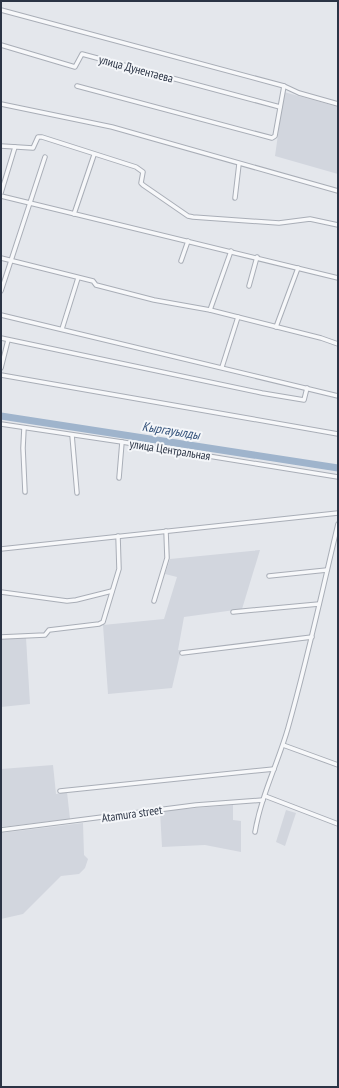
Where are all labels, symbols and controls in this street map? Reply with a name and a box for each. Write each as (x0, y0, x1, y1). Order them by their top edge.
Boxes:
street label: улица Дунентаева (97, 51, 175, 86)
water label: Кыргауылды (141, 418, 202, 444)
street label: улица Центральная (129, 436, 212, 463)
street label: Atamura street (101, 802, 164, 825)

